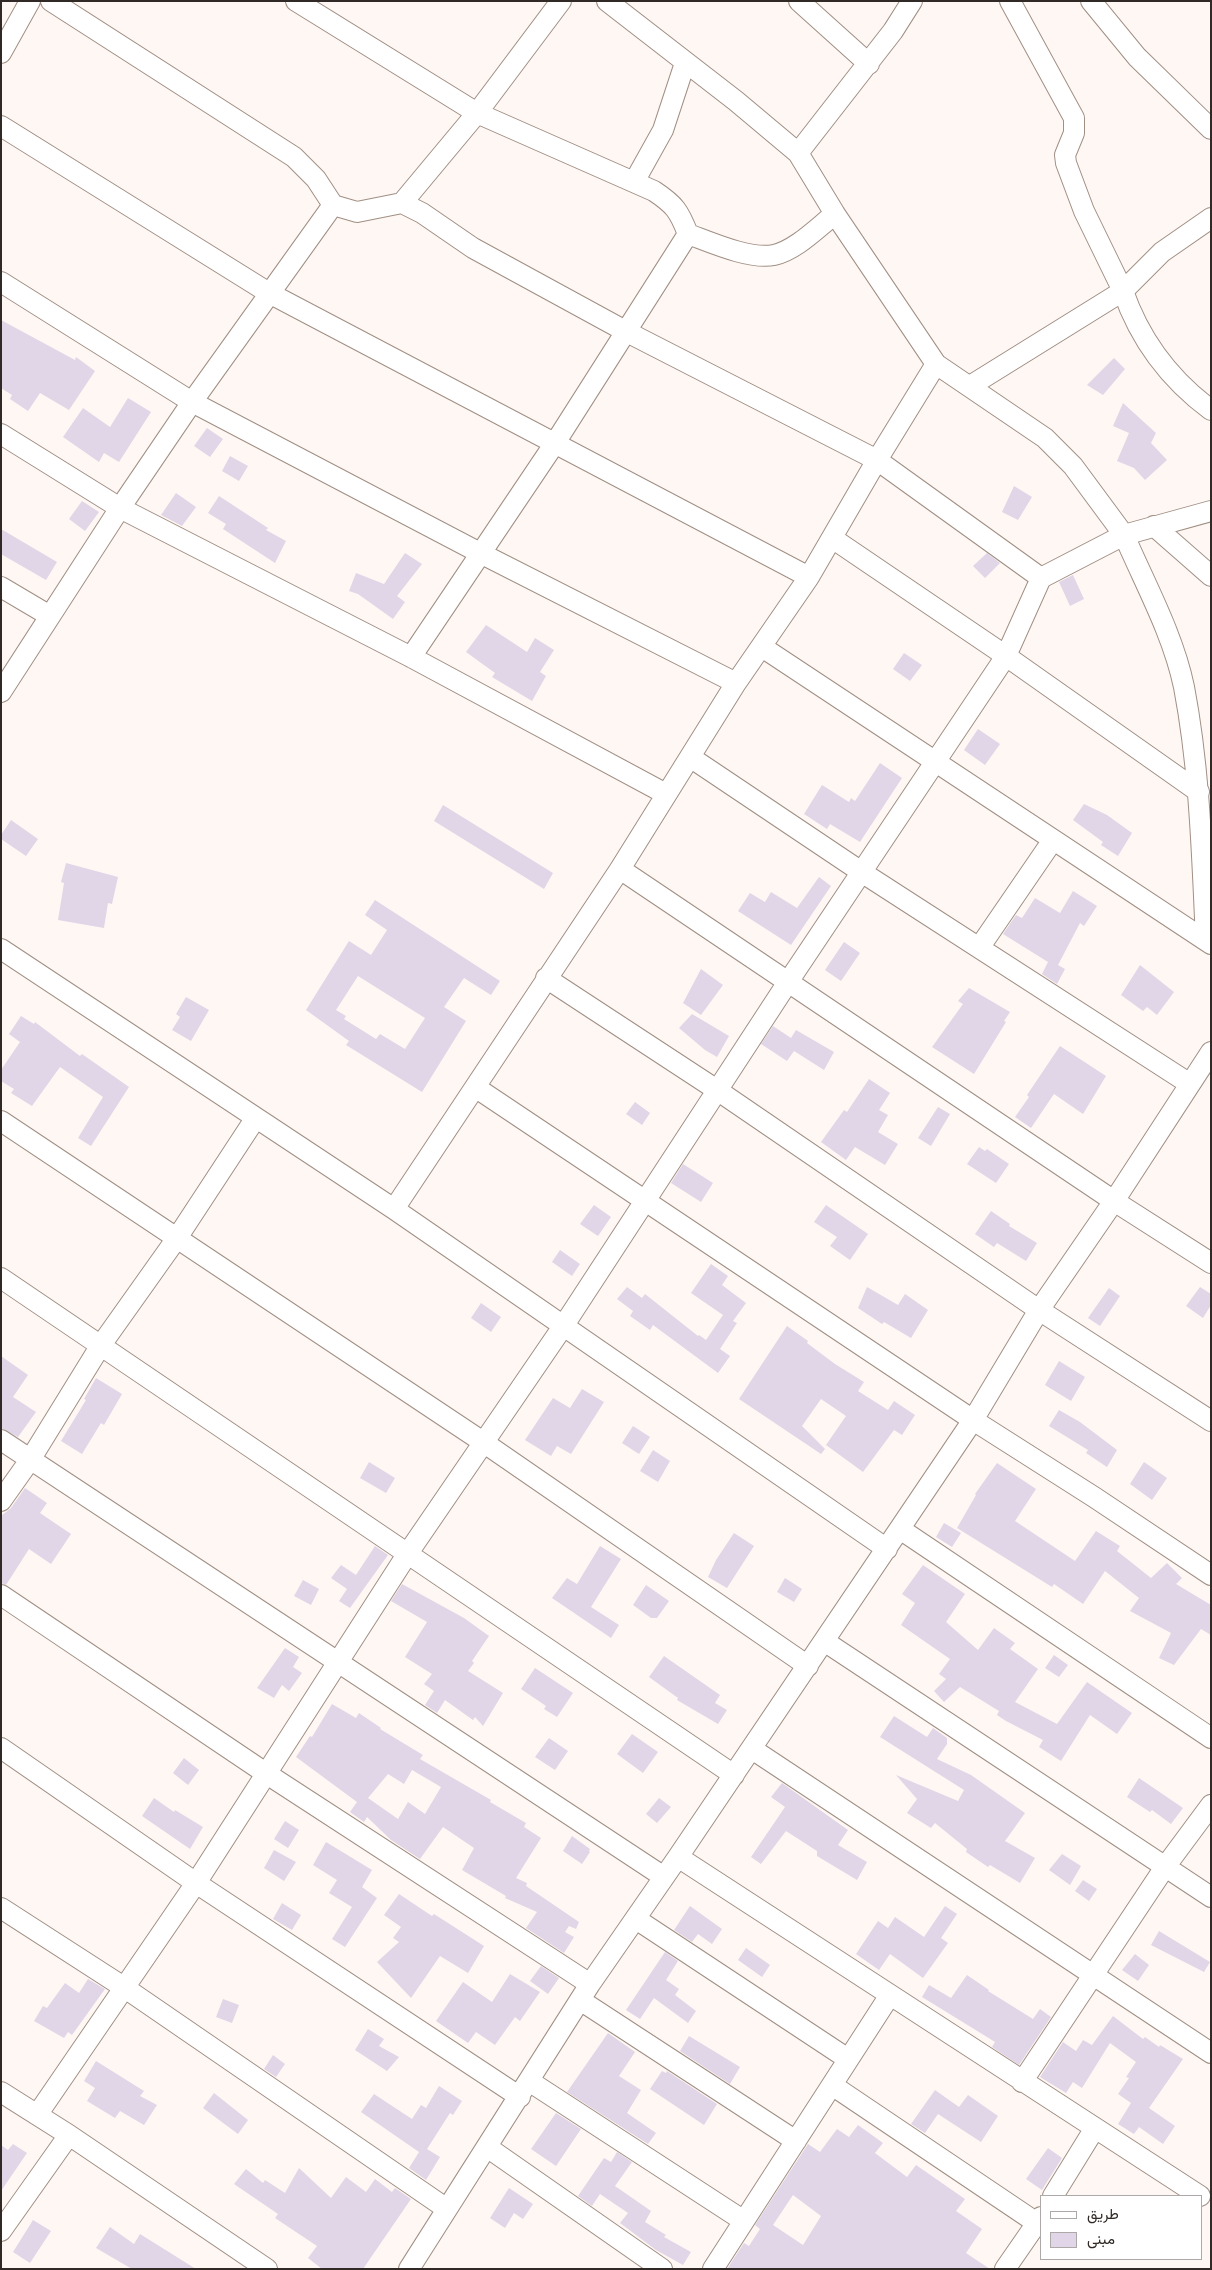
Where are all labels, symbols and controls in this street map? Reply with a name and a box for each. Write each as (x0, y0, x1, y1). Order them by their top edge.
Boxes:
legend (1040, 2195, 1202, 2260)
text: طريق (1087, 2203, 1119, 2223)
text: مبنى (1087, 2228, 1115, 2248)

